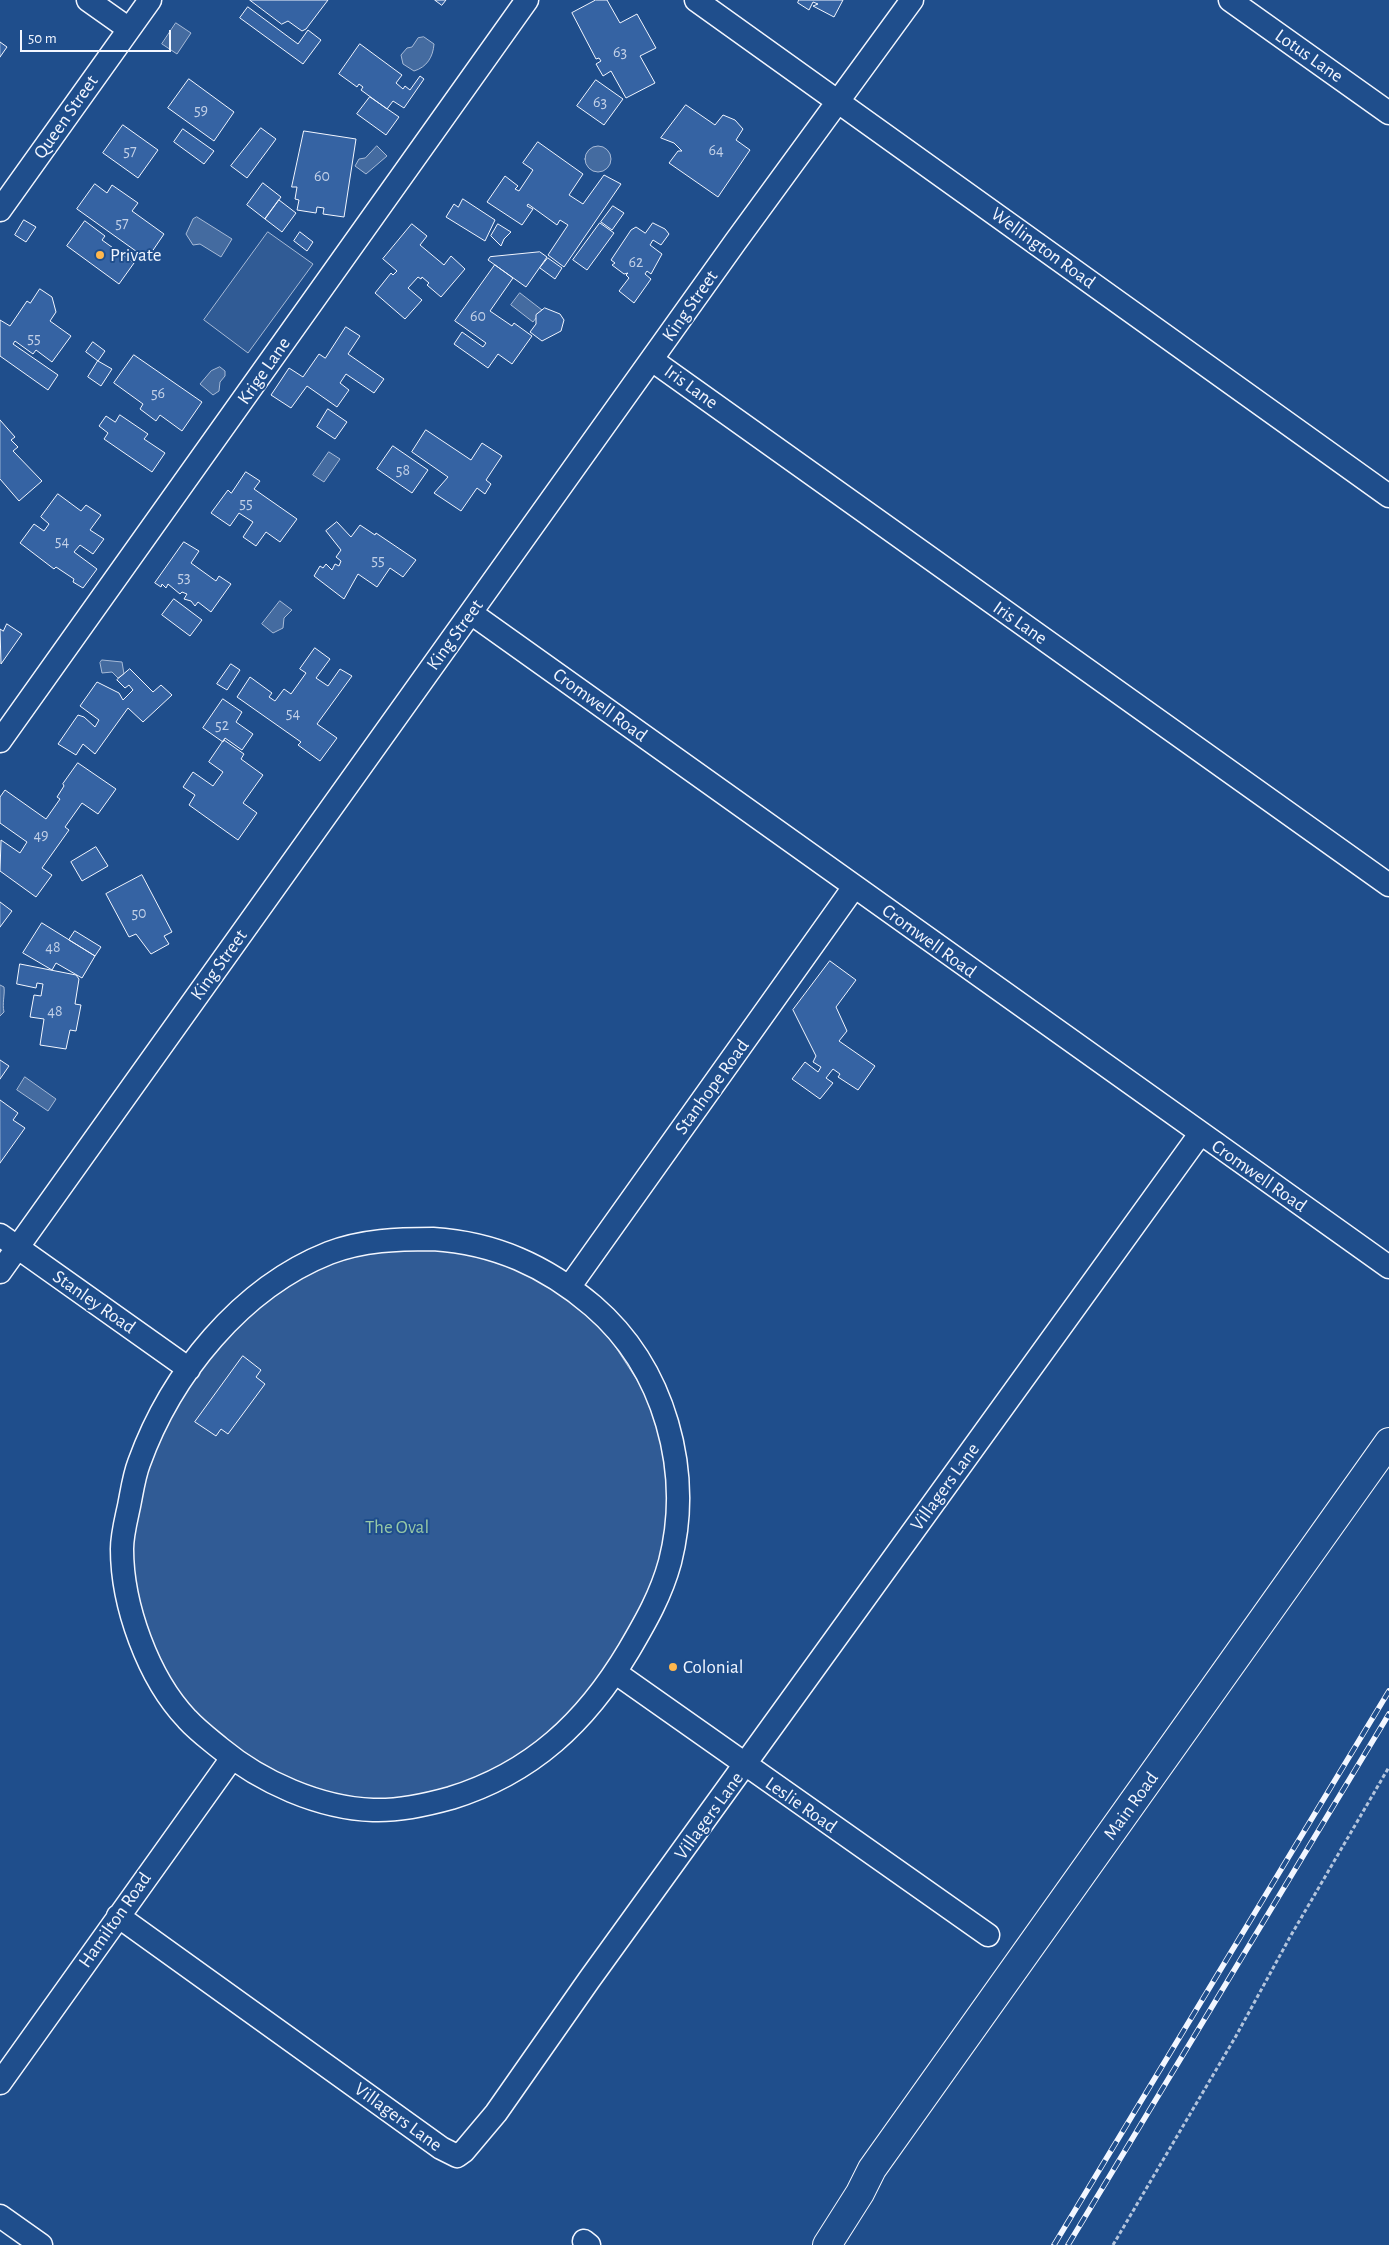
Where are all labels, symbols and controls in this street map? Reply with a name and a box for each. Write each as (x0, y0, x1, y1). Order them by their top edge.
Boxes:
scale bar (22, 20, 174, 52)
street label: Lotus Lane (1271, 24, 1347, 88)
text: 50 m (28, 31, 57, 46)
house number: 63 (613, 42, 627, 62)
street label: Queen Street (29, 71, 103, 163)
house number: 63 (593, 92, 607, 112)
house number: 59 (194, 100, 208, 120)
house number: 64 (708, 140, 724, 160)
house number: 57 (123, 141, 137, 161)
house number: 60 (314, 166, 330, 186)
street label: Wellington Road (986, 202, 1100, 294)
house number: 57 (115, 213, 129, 233)
place label: Private (110, 244, 161, 266)
marker: Private (94, 249, 106, 261)
house number: 62 (629, 252, 643, 272)
street label: King Street (657, 266, 723, 346)
house number: 60 (470, 306, 486, 326)
house number: 55 (27, 328, 41, 348)
street label: Krige Lane (233, 333, 295, 409)
street label: Iris Lane (660, 360, 722, 414)
house number: 56 (151, 383, 165, 403)
house number: 58 (396, 460, 410, 480)
house number: 55 (239, 493, 253, 513)
house number: 54 (55, 531, 69, 551)
house number: 55 (371, 550, 385, 570)
house number: 53 (177, 567, 191, 587)
street label: King Street (422, 595, 488, 675)
street label: Iris Lane (989, 596, 1051, 650)
street label: Cromwell Road (548, 663, 652, 747)
house number: 54 (286, 703, 300, 723)
house number: 52 (215, 715, 229, 735)
house number: 49 (33, 825, 49, 845)
street label: Cromwell Road (877, 899, 981, 983)
house number: 50 (131, 903, 147, 923)
street label: King Street (186, 925, 252, 1005)
house number: 48 (45, 937, 61, 957)
house number: 48 (47, 1001, 63, 1021)
street label: Stanhope Road (670, 1035, 754, 1139)
street label: Cromwell Road (1207, 1135, 1311, 1217)
street label: Stanley Road (48, 1265, 140, 1339)
street label: Villagers Lane (906, 1439, 984, 1535)
park label: The Oval (365, 1516, 429, 1538)
place label: Colonial (683, 1656, 744, 1678)
marker: Colonial (667, 1661, 679, 1673)
street label: Main Road (1099, 1767, 1163, 1845)
street label: Villagers Lane (670, 1768, 748, 1864)
street label: Leslie Road (761, 1772, 841, 1838)
street label: Hamilton Road (74, 1868, 156, 1972)
street label: Villagers Lane (350, 2078, 446, 2156)

